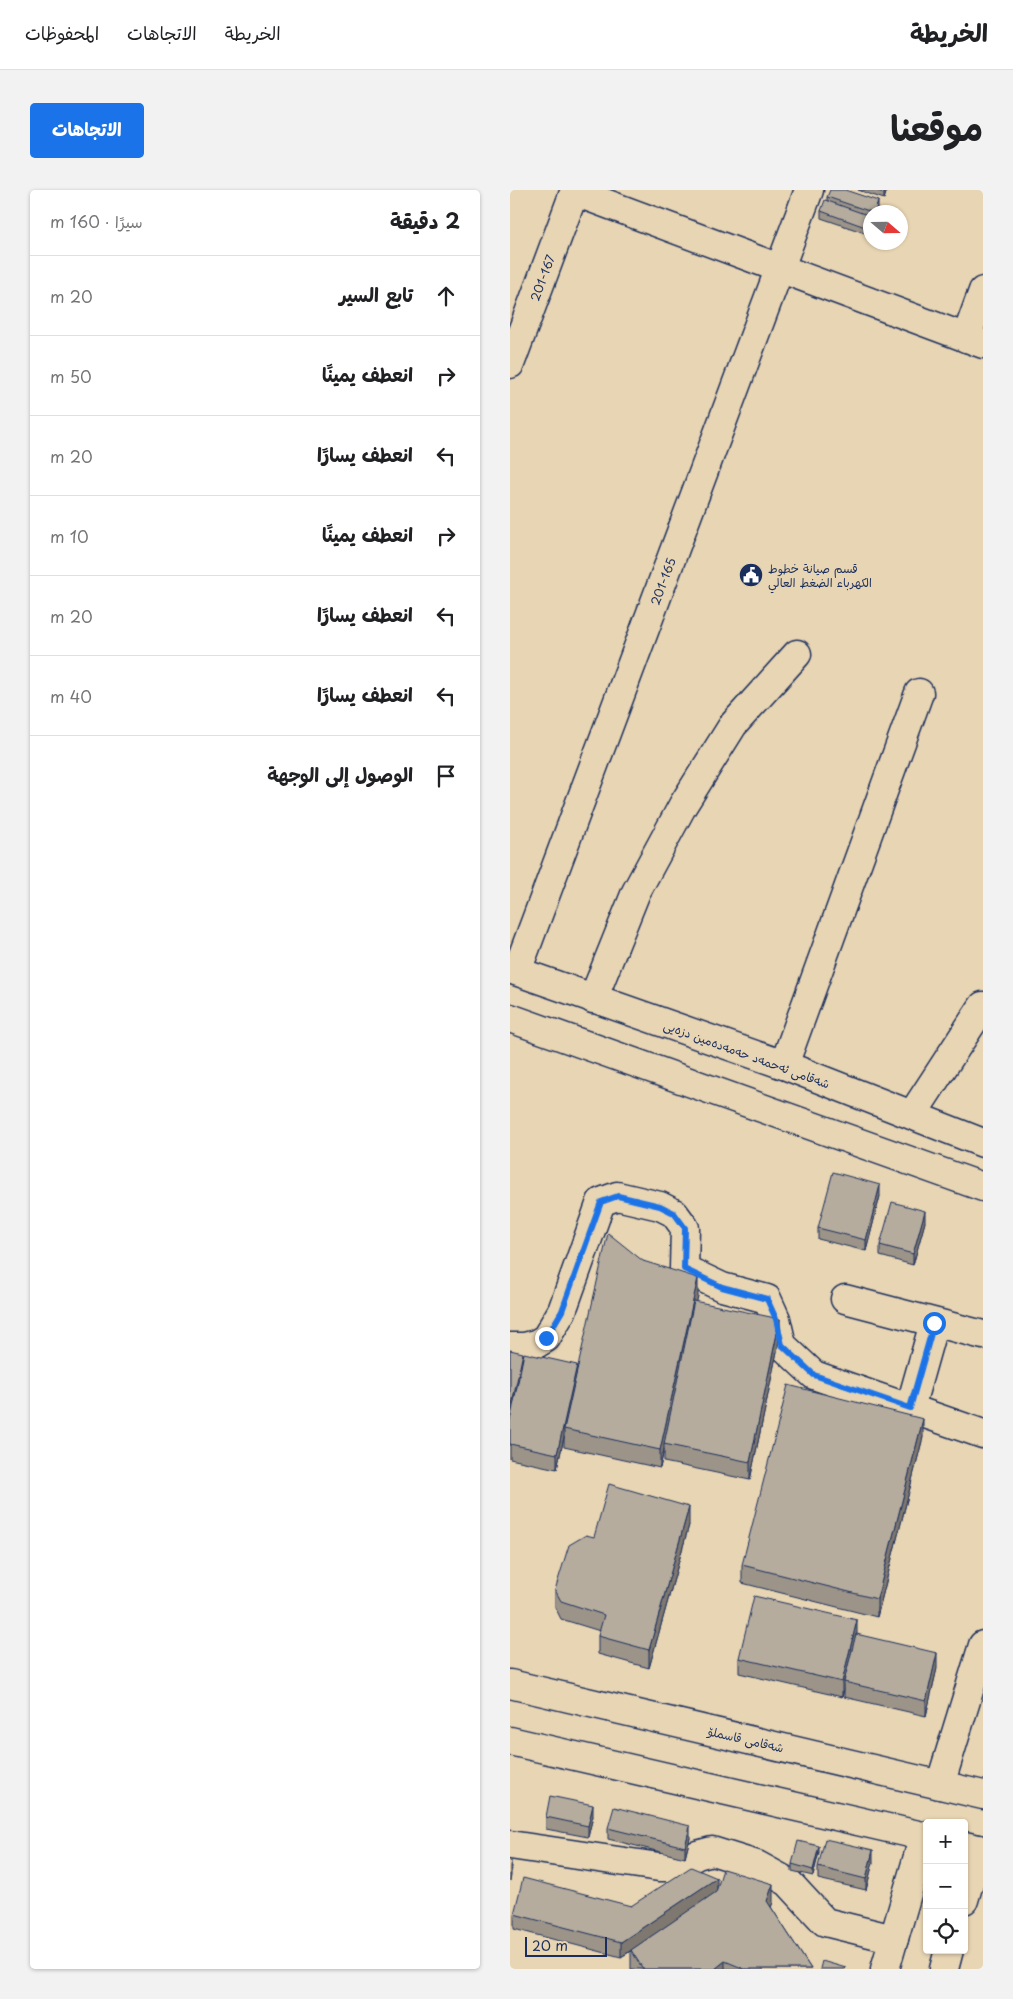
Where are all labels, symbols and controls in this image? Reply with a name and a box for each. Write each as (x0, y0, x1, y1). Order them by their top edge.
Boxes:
text: الخريطة (910, 14, 988, 50)
text: المحفوظات (25, 19, 99, 46)
text: الاتجاهات (127, 19, 197, 46)
text: الخريطة (225, 19, 281, 46)
text: موقعنا (890, 100, 983, 153)
button: الاتجاهات (30, 103, 144, 158)
text: 2 دقيقة (390, 204, 460, 236)
north arrow (863, 205, 908, 250)
text: سيرًا · 160 m (50, 209, 143, 233)
street label: 201-167 (525, 252, 559, 304)
text: تابع السير (339, 280, 413, 308)
icon: ahead (432, 282, 460, 310)
text: 20 m (50, 284, 93, 308)
text: انعطف يمينًا (322, 360, 413, 388)
icon: right (432, 362, 460, 390)
text: 50 m (50, 364, 92, 388)
text: انعطف يسارًا (317, 440, 413, 468)
icon: left (432, 442, 460, 470)
text: 20 m (50, 444, 93, 468)
text: انعطف يمينًا (322, 520, 413, 548)
icon: right (432, 522, 460, 550)
text: 10 m (50, 524, 89, 548)
street label: 201-165 (646, 555, 680, 608)
place label: قسم صيانة خطوط الكهرباء الضغط العالي (768, 559, 872, 594)
public building icon: قسم صيانة خطوط الكهرباء الضغط العالي (738, 562, 764, 588)
text: انعطف يسارًا (317, 600, 413, 628)
icon: left (432, 602, 460, 630)
text: 20 m (50, 604, 93, 628)
text: انعطف يسارًا (317, 680, 413, 708)
icon: left (432, 682, 460, 710)
text: 40 m (50, 684, 92, 708)
text: الوصول إلى الوجهة (267, 760, 413, 788)
icon: arrive (432, 762, 460, 790)
street label: شەقامی ئەحمەد حەمەدەمین دزەیی (661, 1016, 833, 1092)
route start (923, 1312, 946, 1335)
route end (535, 1327, 558, 1350)
street label: شەقامی قاسملۆ (705, 1721, 786, 1756)
map controls (923, 1819, 968, 1954)
button: + (923, 1819, 968, 1864)
button: − (923, 1864, 968, 1909)
button: locate (923, 1909, 968, 1954)
scale bar (525, 1934, 608, 1957)
text: 20 m (532, 1935, 568, 1956)

